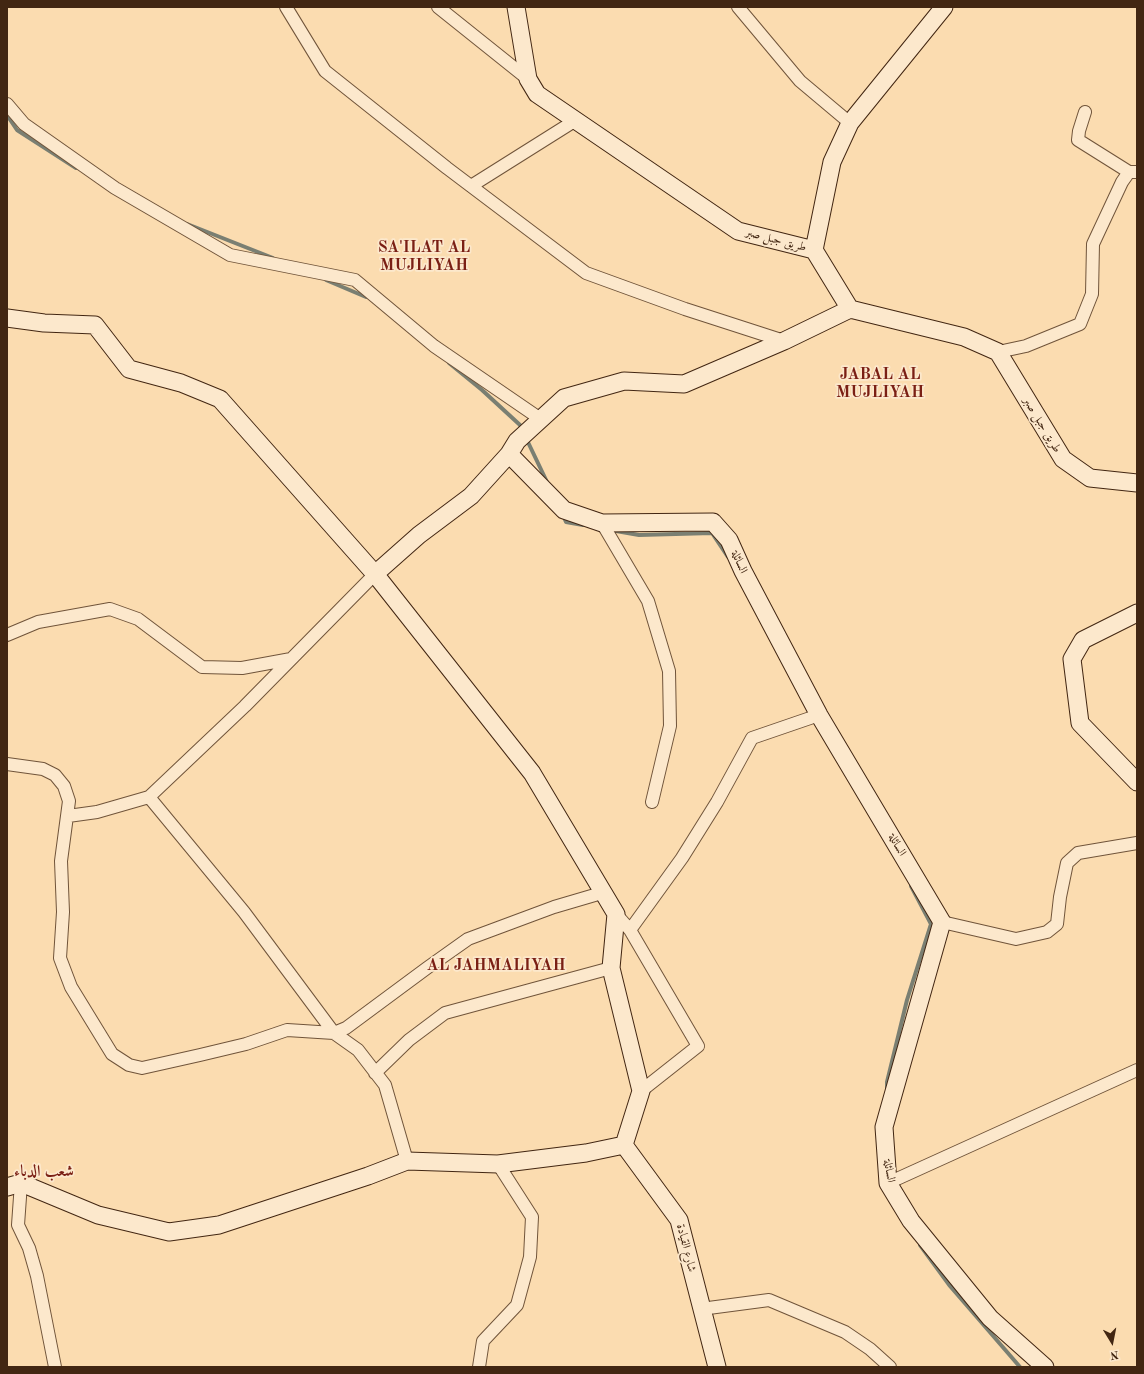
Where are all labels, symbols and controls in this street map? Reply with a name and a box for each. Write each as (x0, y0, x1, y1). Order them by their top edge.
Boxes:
street label: طريق جبل صبر (744, 225, 808, 255)
district label: SA'ILAT AL MUJLIYAH (373, 238, 475, 276)
district label: JABAL AL MUJLIYAH (832, 365, 928, 403)
street label: طريق جبل صبر (1020, 395, 1064, 455)
street label: السائلة (728, 548, 750, 576)
street label: السائلة (885, 831, 909, 859)
district label: AL JAHMALIYAH (420, 956, 572, 976)
street label: السائلة (880, 1158, 898, 1184)
district label: شعب الدباء (14, 1162, 74, 1182)
street label: شارع القيادة (673, 1223, 699, 1273)
north arrow (1092, 1322, 1132, 1362)
text: N (1109, 1348, 1119, 1360)

